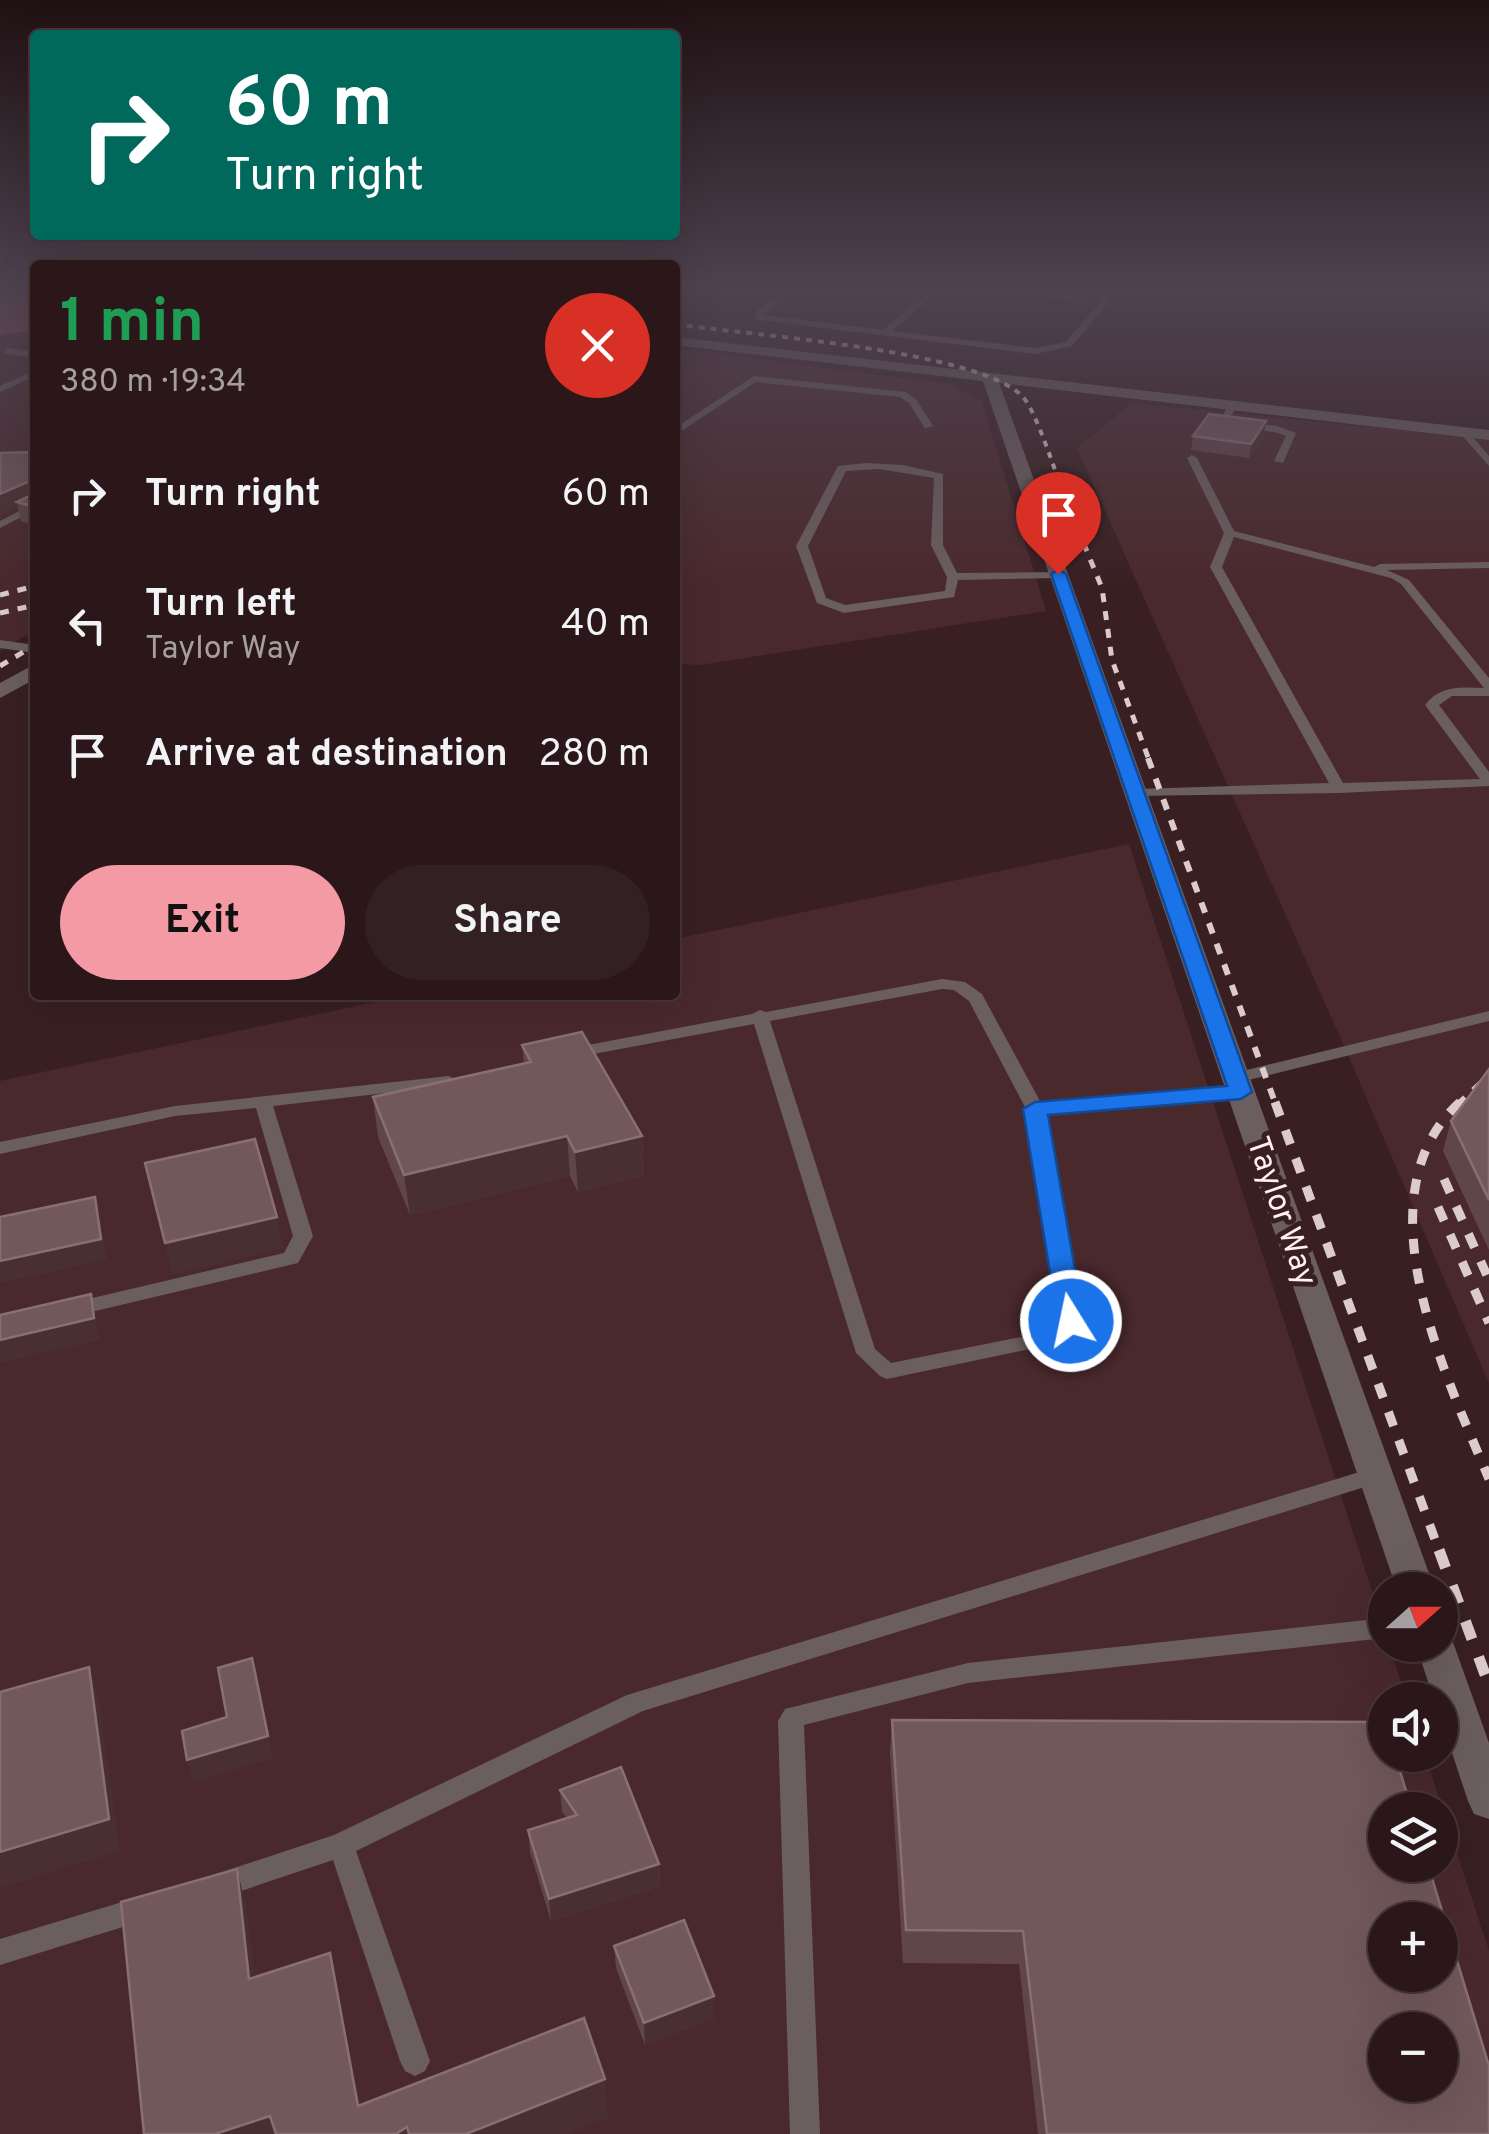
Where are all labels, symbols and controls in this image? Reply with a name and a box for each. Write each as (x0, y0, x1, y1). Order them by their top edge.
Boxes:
text: 60 m (225, 62, 393, 151)
icon: right (60, 70, 190, 200)
text: Turn right (225, 149, 424, 206)
text: 1 min (60, 287, 204, 363)
button: close (545, 293, 650, 398)
text: 380 m · 19:34 (60, 363, 246, 403)
icon: right (60, 468, 115, 523)
text: Turn right (145, 471, 320, 520)
text: 60 m (562, 471, 650, 520)
pin (1016, 472, 1101, 575)
icon: arrive (1031, 487, 1086, 542)
text: Turn left (145, 581, 297, 630)
icon: left (60, 598, 115, 653)
text: 40 m (561, 601, 650, 650)
text: Taylor Way (145, 630, 300, 670)
icon: arrive (60, 728, 115, 783)
text: Arrive at destination (145, 731, 508, 780)
text: 280 m (538, 731, 650, 780)
button: Exit (60, 865, 345, 980)
button: Share (365, 865, 650, 980)
street label: Taylor Way (1236, 1132, 1324, 1292)
position arrow (1019, 1269, 1123, 1373)
north arrow (1368, 1572, 1458, 1662)
map controls (1368, 1572, 1458, 2102)
button: sound (1368, 1682, 1458, 1772)
button: layers (1368, 1792, 1458, 1882)
button: + (1368, 1902, 1458, 1992)
button: − (1368, 2012, 1458, 2102)

